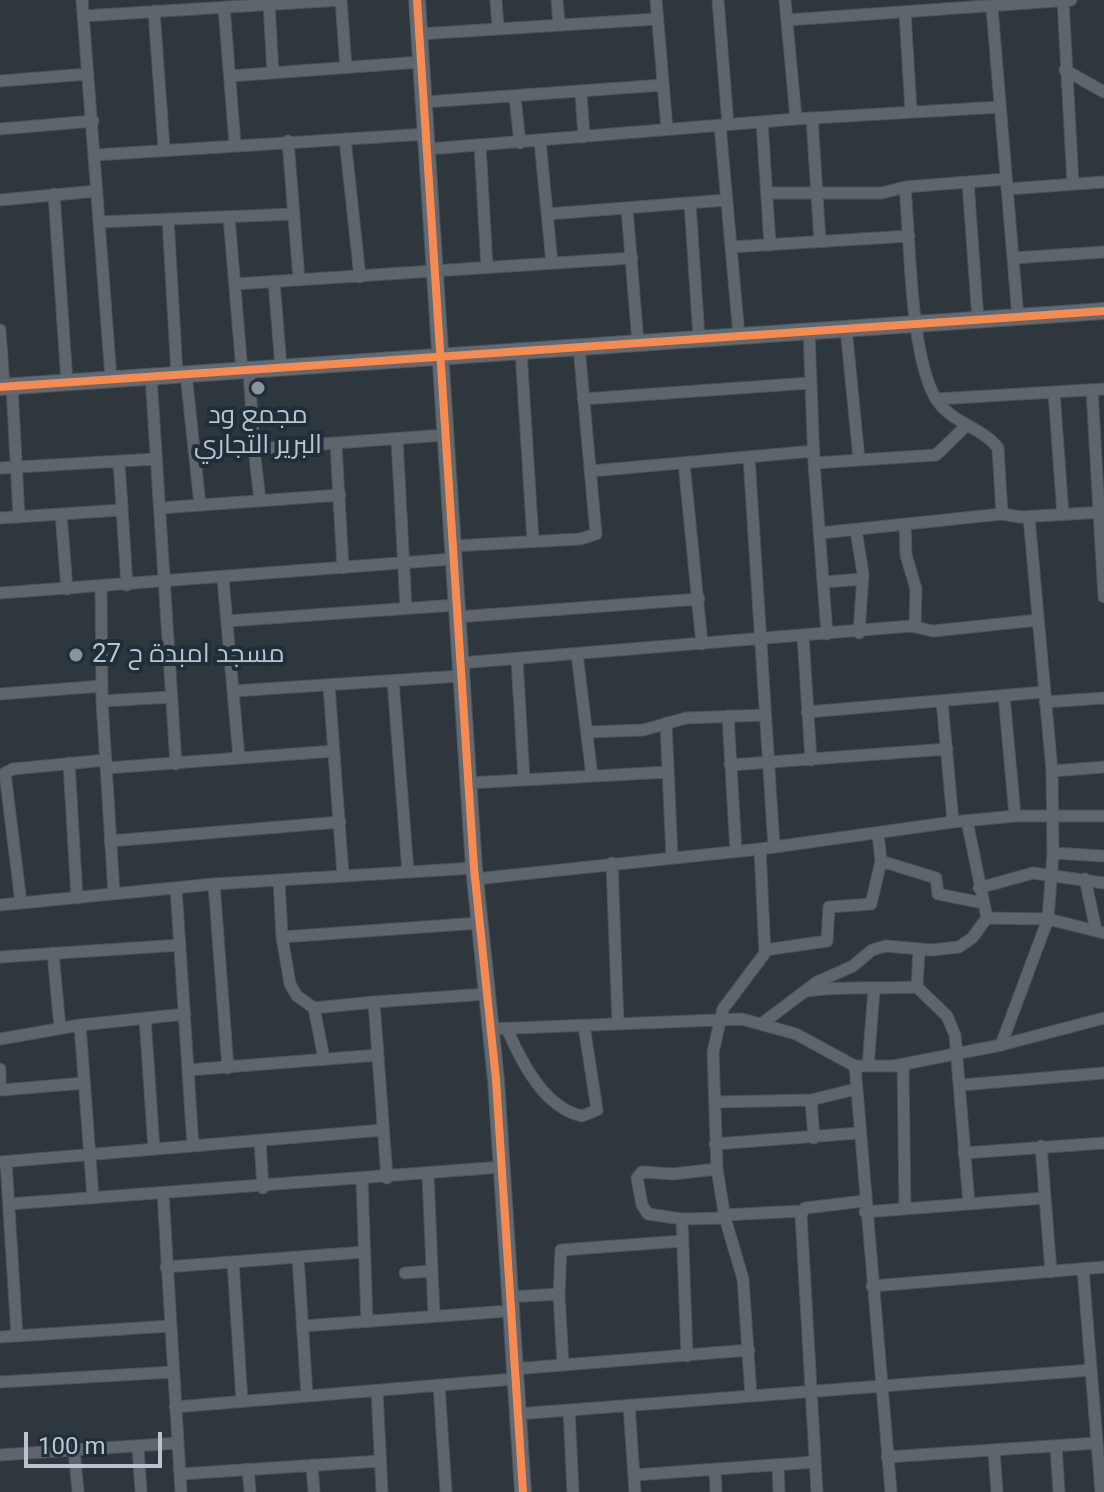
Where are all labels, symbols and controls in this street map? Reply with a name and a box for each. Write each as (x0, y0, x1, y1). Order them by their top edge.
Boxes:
marker: مجمع ود البرير التجاري (249, 379, 267, 397)
place label: مجمع ود البرير التجاري (194, 400, 322, 462)
place label: مسجد امبدة ح 27 (92, 639, 285, 671)
marker: مسجد امبدة ح 27 (67, 646, 85, 664)
scale bar (28, 1416, 166, 1466)
text: 100 m (38, 1432, 105, 1460)

